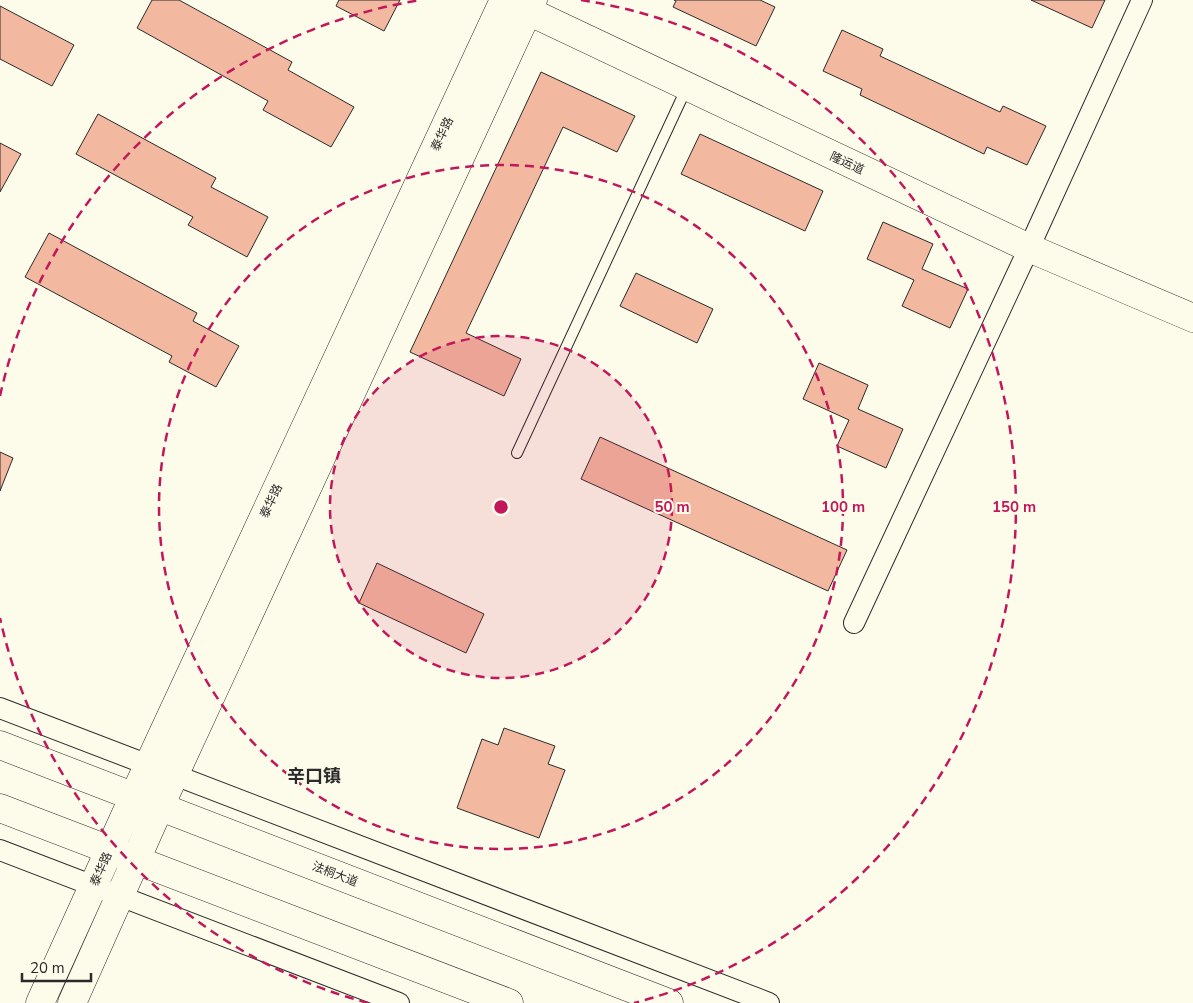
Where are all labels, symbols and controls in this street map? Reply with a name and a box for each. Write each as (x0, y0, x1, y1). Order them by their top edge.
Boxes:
street label: 泰华路 (427, 114, 457, 154)
street label: 隆运道 (827, 148, 867, 178)
street label: 泰华路 (256, 481, 286, 521)
text: 50 m (654, 497, 690, 517)
text: 100 m (821, 497, 865, 517)
text: 150 m (992, 497, 1036, 517)
centre of rings (492, 498, 510, 516)
district label: 辛口镇 (287, 764, 341, 788)
street label: 泰华路 (86, 849, 116, 889)
street label: 法桐大道 (310, 858, 360, 890)
scale bar (22, 950, 91, 982)
text: 20 m (30, 958, 65, 978)

